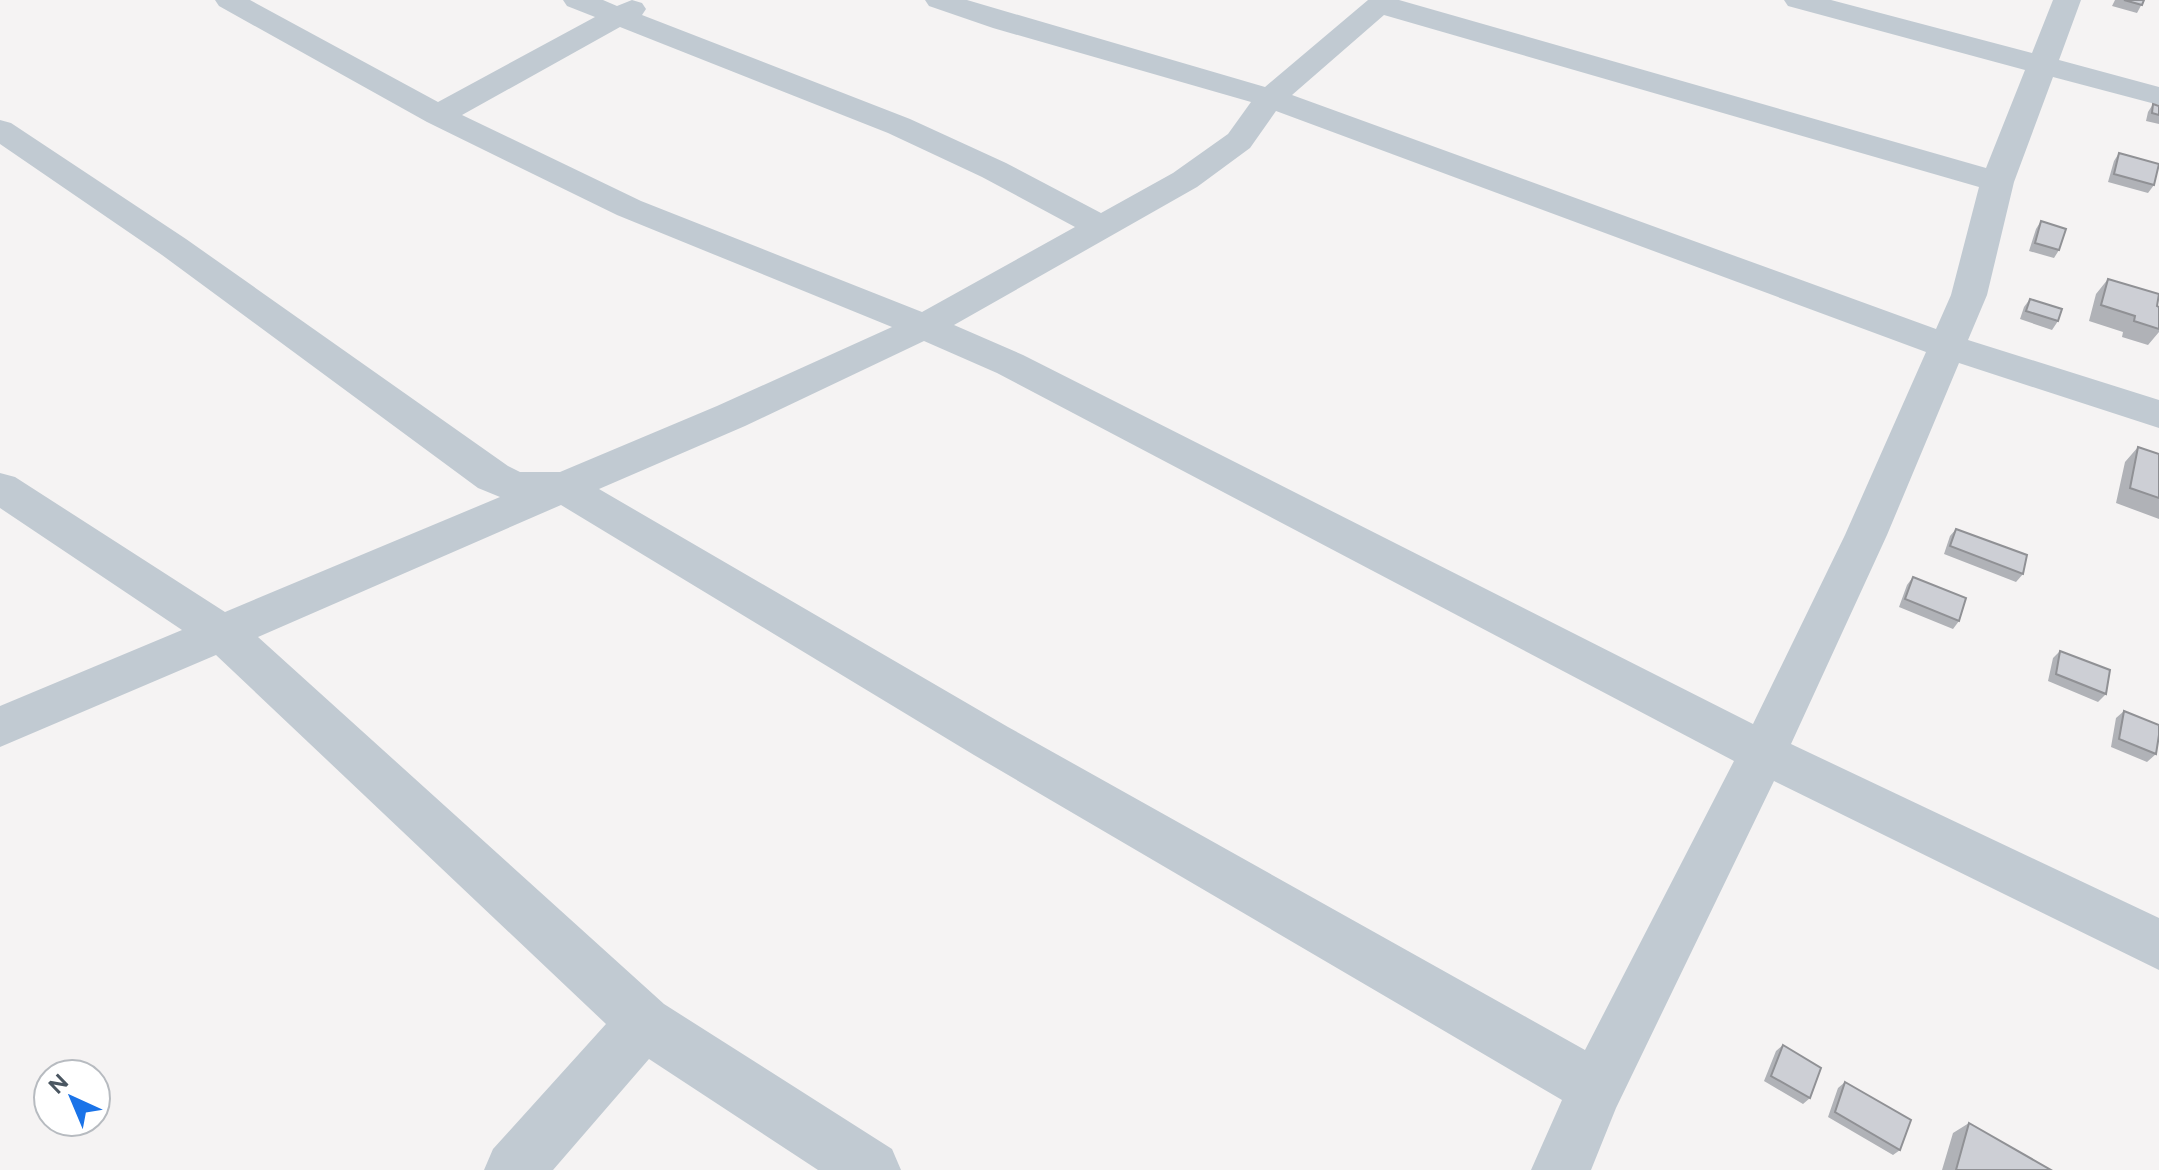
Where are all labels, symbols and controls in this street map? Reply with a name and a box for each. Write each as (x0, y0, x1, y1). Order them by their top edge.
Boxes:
north arrow (32, 1058, 112, 1138)
text: N (43, 1068, 74, 1100)

